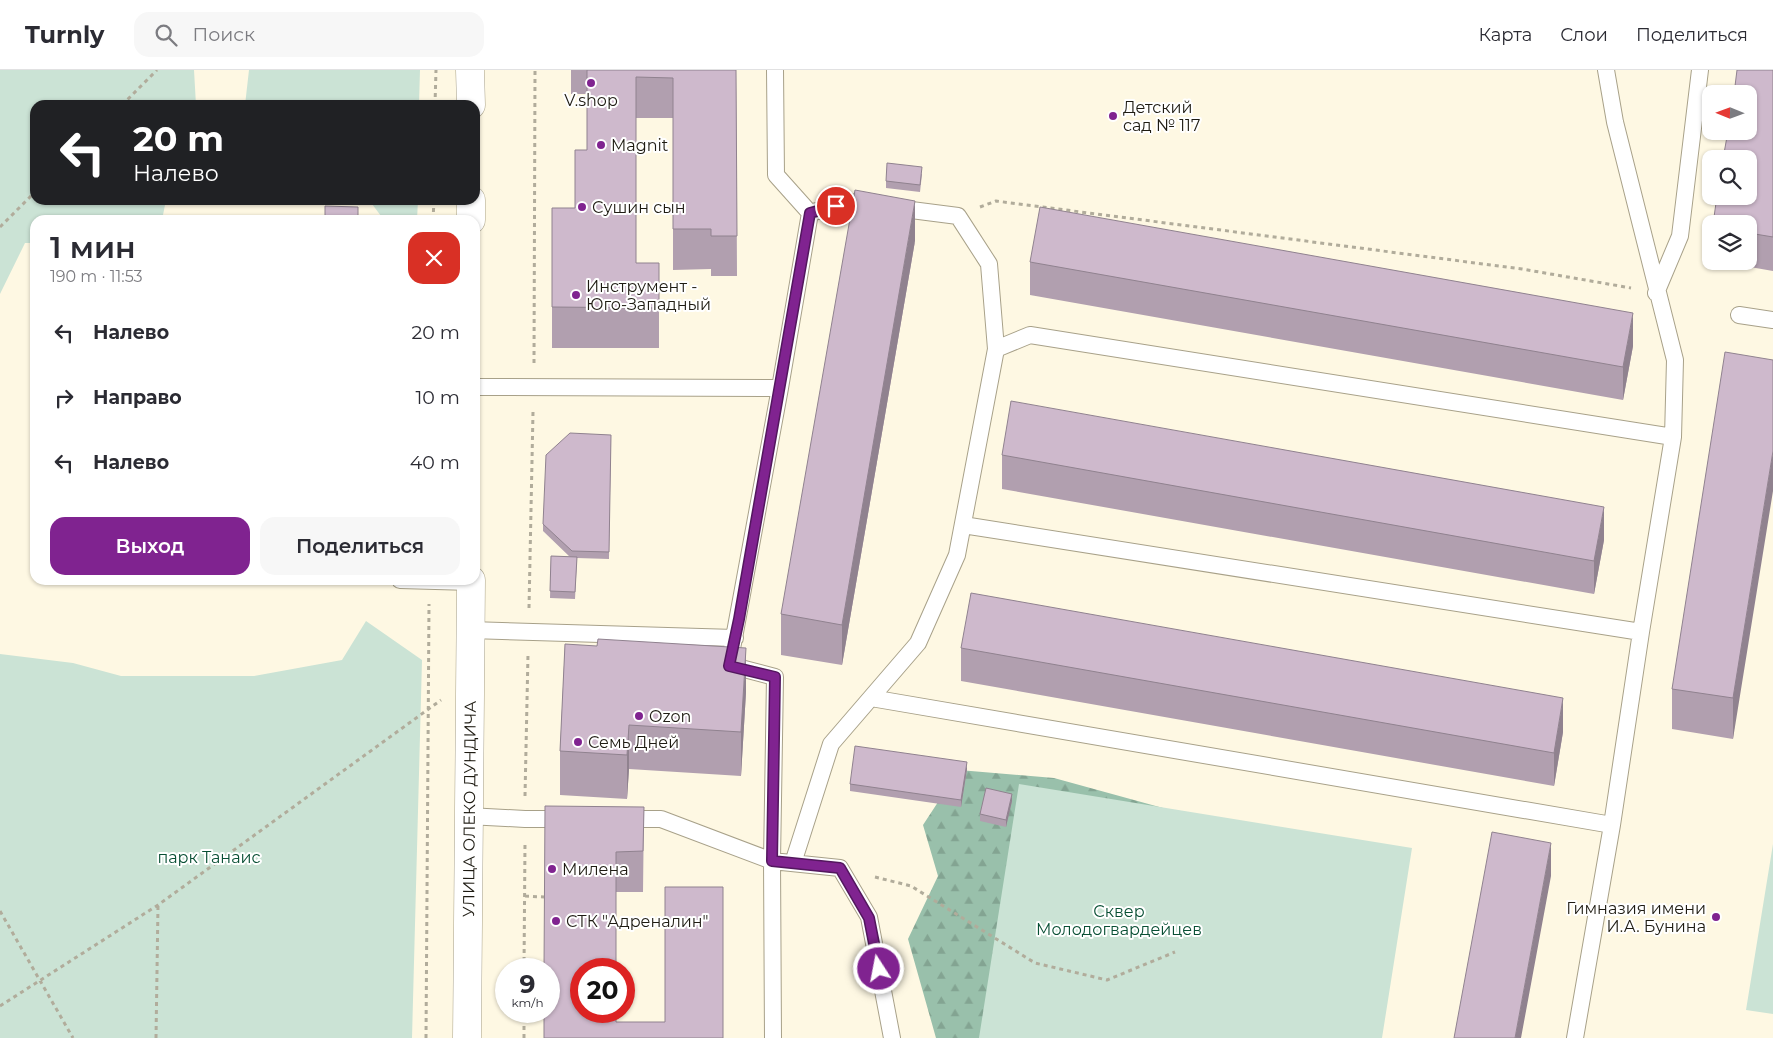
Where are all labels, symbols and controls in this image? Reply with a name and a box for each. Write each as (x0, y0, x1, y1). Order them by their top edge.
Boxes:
search box (134, 12, 484, 57)
text: Turnly (25, 20, 104, 49)
icon: search (152, 21, 180, 49)
text: Поиск (192, 23, 255, 46)
text: Карта (1478, 24, 1532, 46)
text: Слои (1560, 24, 1608, 46)
text: Поделиться (1636, 24, 1748, 46)
marker: V.shop (585, 77, 597, 89)
north arrow (1702, 85, 1758, 140)
map controls (1702, 85, 1757, 270)
place label: V.shop (564, 91, 618, 110)
place label: Детский сад № 117 (1123, 98, 1200, 135)
marker: Детский сад № 117 (1107, 110, 1119, 122)
text: 20 m (133, 117, 224, 160)
icon: left (50, 120, 115, 185)
place label: Magnit (611, 136, 669, 155)
marker: Magnit (595, 139, 607, 151)
button: search (1702, 150, 1757, 205)
text: Налево (133, 160, 219, 187)
pin (815, 185, 857, 227)
icon: arrive (822, 192, 850, 220)
place label: Сушин сын (592, 198, 686, 217)
marker: Сушин сын (576, 201, 588, 213)
button: layers (1702, 215, 1757, 270)
text: 1 мин (50, 229, 136, 266)
button: close (408, 232, 460, 284)
text: 190 m · 11:53 (50, 267, 143, 286)
place label: Инструмент - Юго-Западный (586, 277, 711, 314)
marker: Инструмент - Юго-Западный (570, 289, 582, 301)
icon: left (50, 319, 78, 347)
text: Налево (93, 321, 169, 344)
text: 20 m (412, 321, 460, 344)
icon: right (50, 384, 78, 412)
text: Направо (93, 386, 182, 409)
text: 10 m (415, 386, 460, 409)
icon: left (50, 449, 78, 477)
text: Налево (93, 451, 169, 474)
text: 40 m (410, 451, 460, 474)
button: Выход (50, 517, 250, 575)
button: Поделиться (260, 517, 460, 575)
street label: УЛИЦА ОЛЕКО ДУНДИЧА (459, 701, 480, 917)
place label: Ozon (649, 707, 691, 726)
marker: Ozon (633, 710, 645, 722)
place label: Семь Дней (588, 733, 679, 752)
marker: Семь Дней (572, 736, 584, 748)
park label: парк Танаис (158, 848, 261, 867)
place label: Милена (562, 860, 629, 879)
marker: Милена (546, 863, 558, 875)
place label: Гимназия имени И.А. Бунина (1566, 899, 1706, 936)
park label: Сквер Молодогвардейцев (1036, 902, 1202, 939)
marker: Гимназия имени И.А. Бунина (1710, 911, 1722, 923)
place label: СТК "Адреналин" (566, 912, 709, 931)
marker: СТК "Адреналин" (550, 915, 562, 927)
position arrow (852, 942, 904, 994)
speed limit sign: 20 (570, 958, 635, 1023)
text: 9 (520, 969, 535, 999)
text: km/h (511, 995, 544, 1010)

